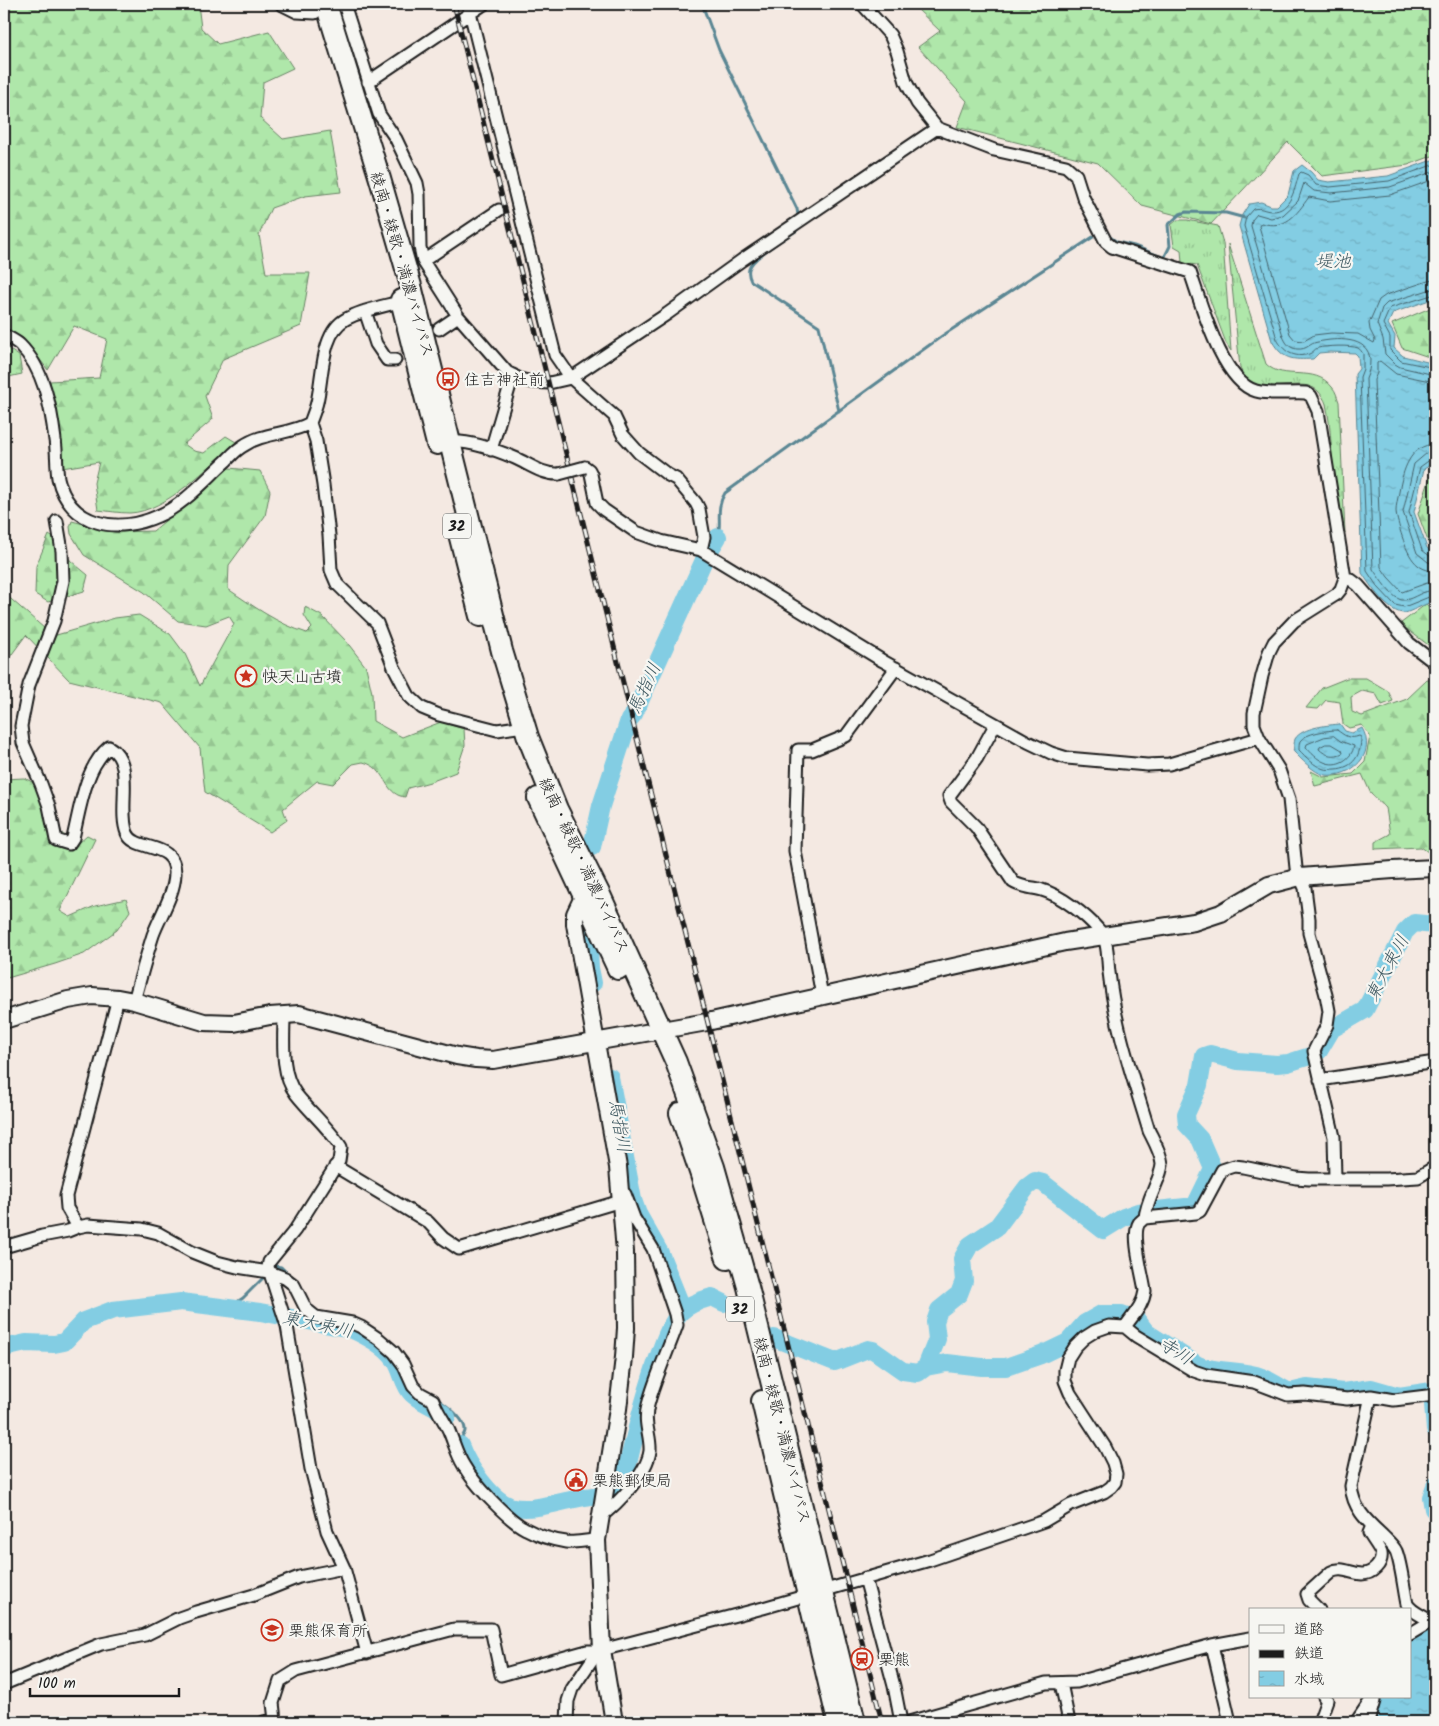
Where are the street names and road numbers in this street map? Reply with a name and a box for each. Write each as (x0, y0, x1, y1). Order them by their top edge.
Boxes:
street label: 綾南・綾歌・満濃バイパス (363, 169, 440, 360)
road number: 32 (443, 514, 471, 538)
street label: 綾南・綾歌・満濃バイパス (532, 773, 635, 958)
road number: 32 (726, 1296, 754, 1322)
street label: 綾南・綾歌・満濃バイパス (746, 1334, 817, 1526)

